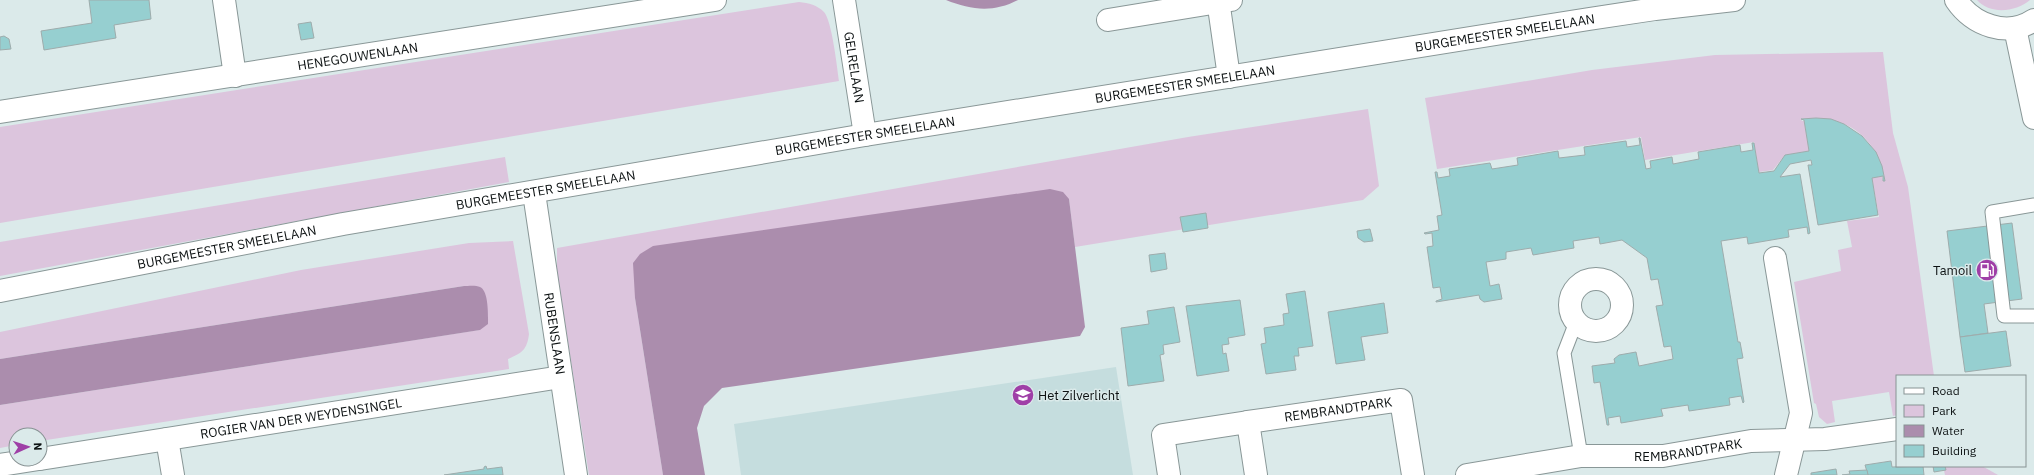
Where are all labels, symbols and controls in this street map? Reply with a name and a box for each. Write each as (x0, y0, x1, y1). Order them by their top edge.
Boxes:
street label: BURGEMEESTER SMEELELAAN (1414, 10, 1596, 55)
street label: GELRELAAN (841, 30, 868, 104)
street label: HENEGOUWENLAAN (296, 38, 419, 74)
street label: BURGEMEESTER SMEELELAAN (1094, 61, 1276, 107)
street label: BURGEMEESTER SMEELELAAN (774, 112, 956, 159)
street label: BURGEMEESTER SMEELELAAN (454, 166, 637, 213)
street label: BURGEMEESTER SMEELELAAN (136, 221, 318, 273)
fuel station icon: Tamoil (1974, 257, 2000, 283)
place label: Tamoil (1933, 262, 1972, 279)
street label: RUBENSLAAN (540, 291, 569, 376)
legend (1896, 375, 2026, 467)
school or university icon: Het Zilverlicht (1010, 382, 1036, 408)
text: Road (1932, 383, 1960, 398)
place label: Het Zilverlicht (1038, 387, 1120, 404)
street label: REMBRANDTPARK (1283, 393, 1393, 425)
street label: ROGIER VAN DER WEYDENSINGEL (199, 394, 403, 442)
text: Park (1932, 403, 1957, 418)
text: Water (1932, 423, 1965, 438)
north arrow (8, 427, 48, 467)
street label: REMBRANDTPARK (1634, 434, 1743, 465)
text: N (31, 442, 45, 451)
text: Building (1932, 443, 1977, 458)

